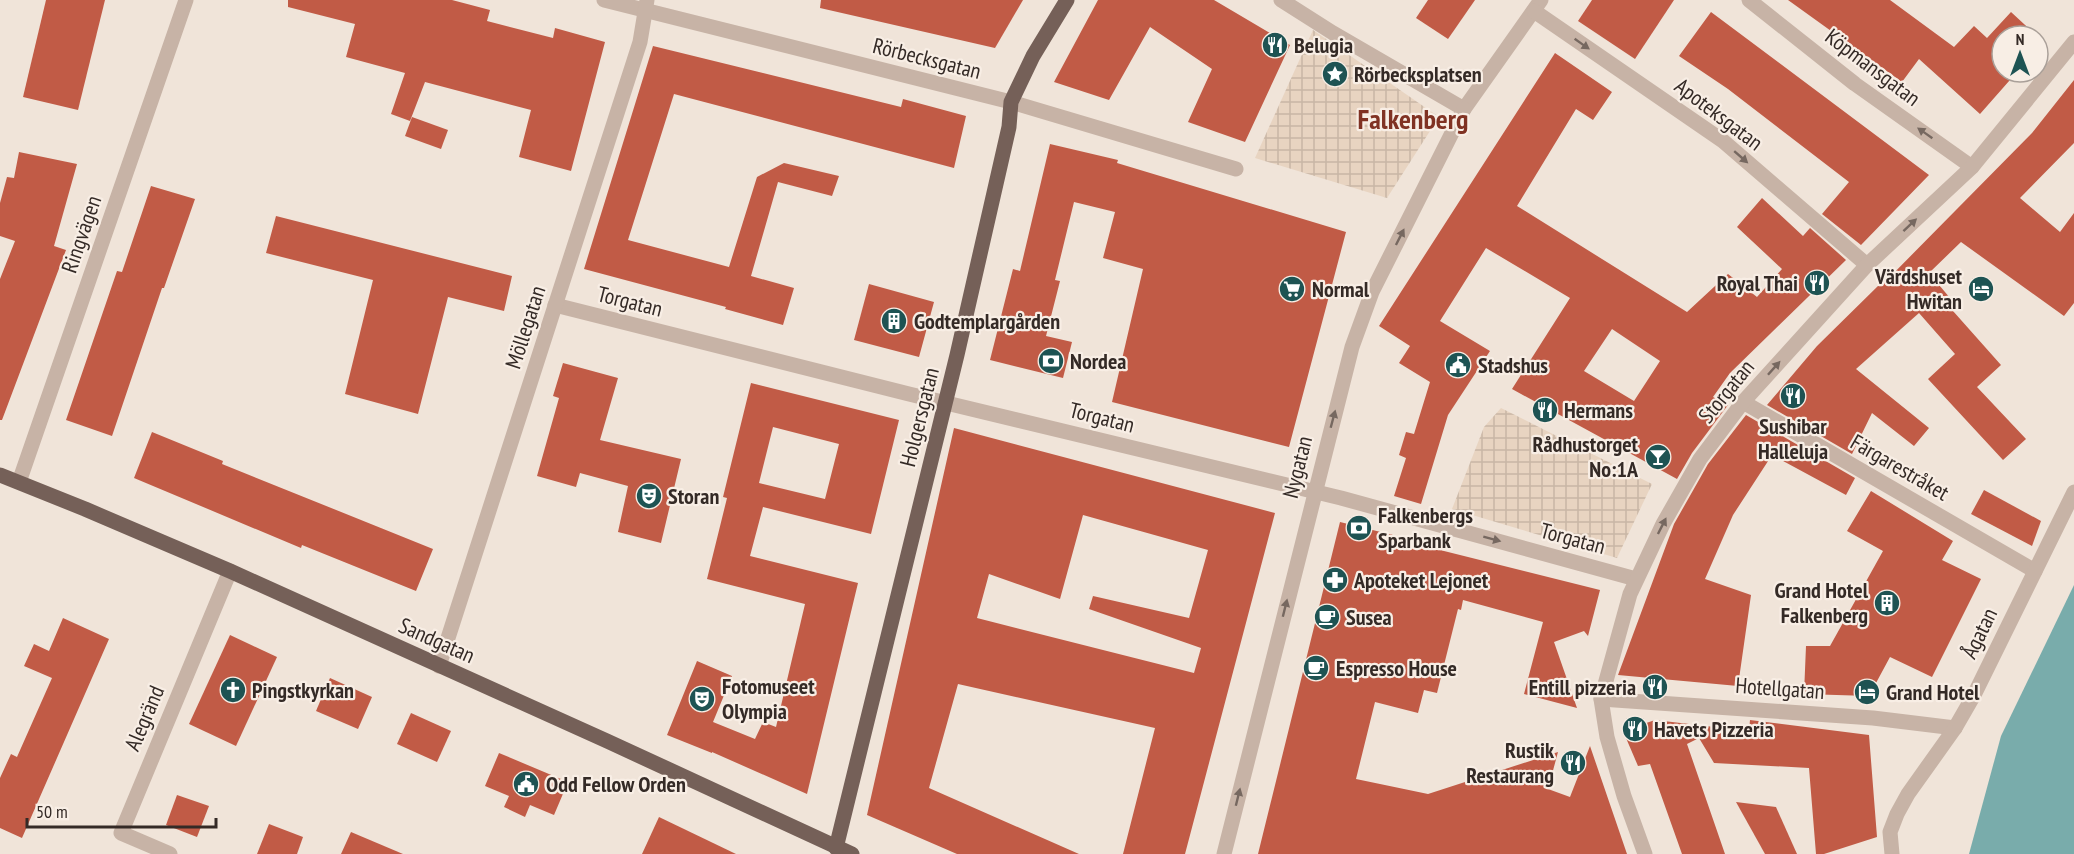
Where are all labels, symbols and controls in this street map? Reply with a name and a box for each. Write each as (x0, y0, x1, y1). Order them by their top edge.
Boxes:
street label: Köpmansgatan (1820, 22, 1926, 112)
north arrow (1990, 24, 2050, 84)
text: N (2016, 29, 2024, 49)
restaurant icon: Belugia (1260, 30, 1290, 60)
street label: Rörbecksgatan (870, 31, 984, 85)
place label: Belugia (1294, 31, 1353, 59)
one-way arrow (1574, 38, 1590, 50)
place icon: Rörbecksplatsen (1320, 59, 1350, 89)
place label: Rörbecksplatsen (1354, 60, 1482, 88)
street label: Apoteksgatan (1669, 72, 1769, 156)
district label: Falkenberg (1358, 100, 1468, 137)
one-way arrow (1917, 127, 1933, 139)
one-way arrow (1733, 150, 1748, 163)
street label: Ringvägen (55, 192, 107, 276)
one-way arrow (1902, 219, 1917, 232)
one-way arrow (1395, 228, 1405, 245)
place label: Värdshuset Hwitan (1874, 262, 1963, 315)
restaurant icon: Royal Thai (1802, 268, 1832, 298)
place label: Royal Thai (1717, 269, 1798, 297)
supermarket icon: Normal (1277, 274, 1307, 304)
hotel icon: Värdshuset Hwitan (1966, 274, 1996, 304)
place label: Normal (1312, 275, 1370, 303)
street label: Torgatan (595, 279, 665, 323)
street label: Möllegatan (498, 282, 552, 372)
building icon: Godtemplargården (879, 306, 909, 336)
place label: Godtemplargården (914, 307, 1060, 335)
bank icon: Nordea (1036, 346, 1066, 376)
place label: Nordea (1070, 347, 1126, 375)
public building icon: Stadshus (1443, 350, 1473, 380)
place label: Stadshus (1478, 351, 1548, 379)
street label: Storgatan (1692, 354, 1760, 428)
one-way arrow (1767, 361, 1780, 376)
street label: Holgersgatan (893, 364, 945, 470)
restaurant icon: Sushibar Halleluja (1778, 381, 1808, 411)
street label: Torgatan (1067, 395, 1137, 439)
restaurant icon: Hermans (1530, 395, 1560, 425)
place label: Hermans (1564, 396, 1633, 424)
one-way arrow (1329, 410, 1338, 428)
place label: Sushibar Halleluja (1758, 412, 1828, 465)
street label: Färgarestråket (1846, 428, 1954, 506)
place label: Rådhustorget No:1A (1532, 430, 1639, 483)
street label: Nygatan (1276, 433, 1318, 501)
bar icon: Rådhustorget No:1A (1643, 442, 1673, 472)
theatre icon: Storan (634, 481, 664, 511)
place label: Storan (668, 482, 719, 510)
place label: Falkenbergs Sparbank (1378, 501, 1473, 554)
bank icon: Falkenbergs Sparbank (1344, 513, 1374, 543)
street label: Torgatan (1538, 516, 1608, 560)
one-way arrow (1657, 518, 1666, 535)
one-way arrow (1483, 535, 1501, 544)
pharmacy icon: Apoteket Lejonet (1320, 565, 1350, 595)
place label: Apoteket Lejonet (1353, 566, 1489, 594)
place label: Grand Hotel Falkenberg (1775, 576, 1869, 629)
building icon: Grand Hotel Falkenberg (1872, 588, 1902, 618)
one-way arrow (1280, 599, 1290, 617)
cafe icon: Susea (1312, 602, 1342, 632)
place label: Susea (1346, 603, 1392, 631)
street label: Ågatan (1955, 603, 2003, 663)
street label: Sandgatan (395, 611, 479, 669)
cafe icon: Espresso House (1301, 653, 1331, 683)
place label: Espresso House (1336, 654, 1457, 682)
street label: Hotellgatan (1734, 671, 1826, 705)
place label: Fotomuseet Olympia (722, 672, 815, 725)
restaurant icon: Entill pizzeria (1640, 672, 1670, 702)
place label: Entill pizzeria (1529, 673, 1636, 701)
church icon: Pingstkyrkan (218, 675, 248, 705)
place label: Pingstkyrkan (252, 676, 354, 704)
hotel icon: Grand Hotel (1852, 677, 1882, 707)
place label: Grand Hotel (1886, 678, 1980, 706)
street label: Alegränd (118, 681, 170, 755)
theatre icon: Fotomuseet Olympia (687, 684, 717, 714)
restaurant icon: Havets Pizzeria (1620, 714, 1650, 744)
place label: Havets Pizzeria (1654, 715, 1773, 743)
place label: Rustik Restaurang (1466, 736, 1555, 789)
restaurant icon: Rustik Restaurang (1558, 748, 1588, 778)
public building icon: Odd Fellow Orden (511, 769, 541, 799)
place label: Odd Fellow Orden (546, 770, 686, 798)
one-way arrow (1233, 788, 1243, 806)
scale bar (27, 791, 216, 829)
text: 50 m (36, 800, 68, 823)

